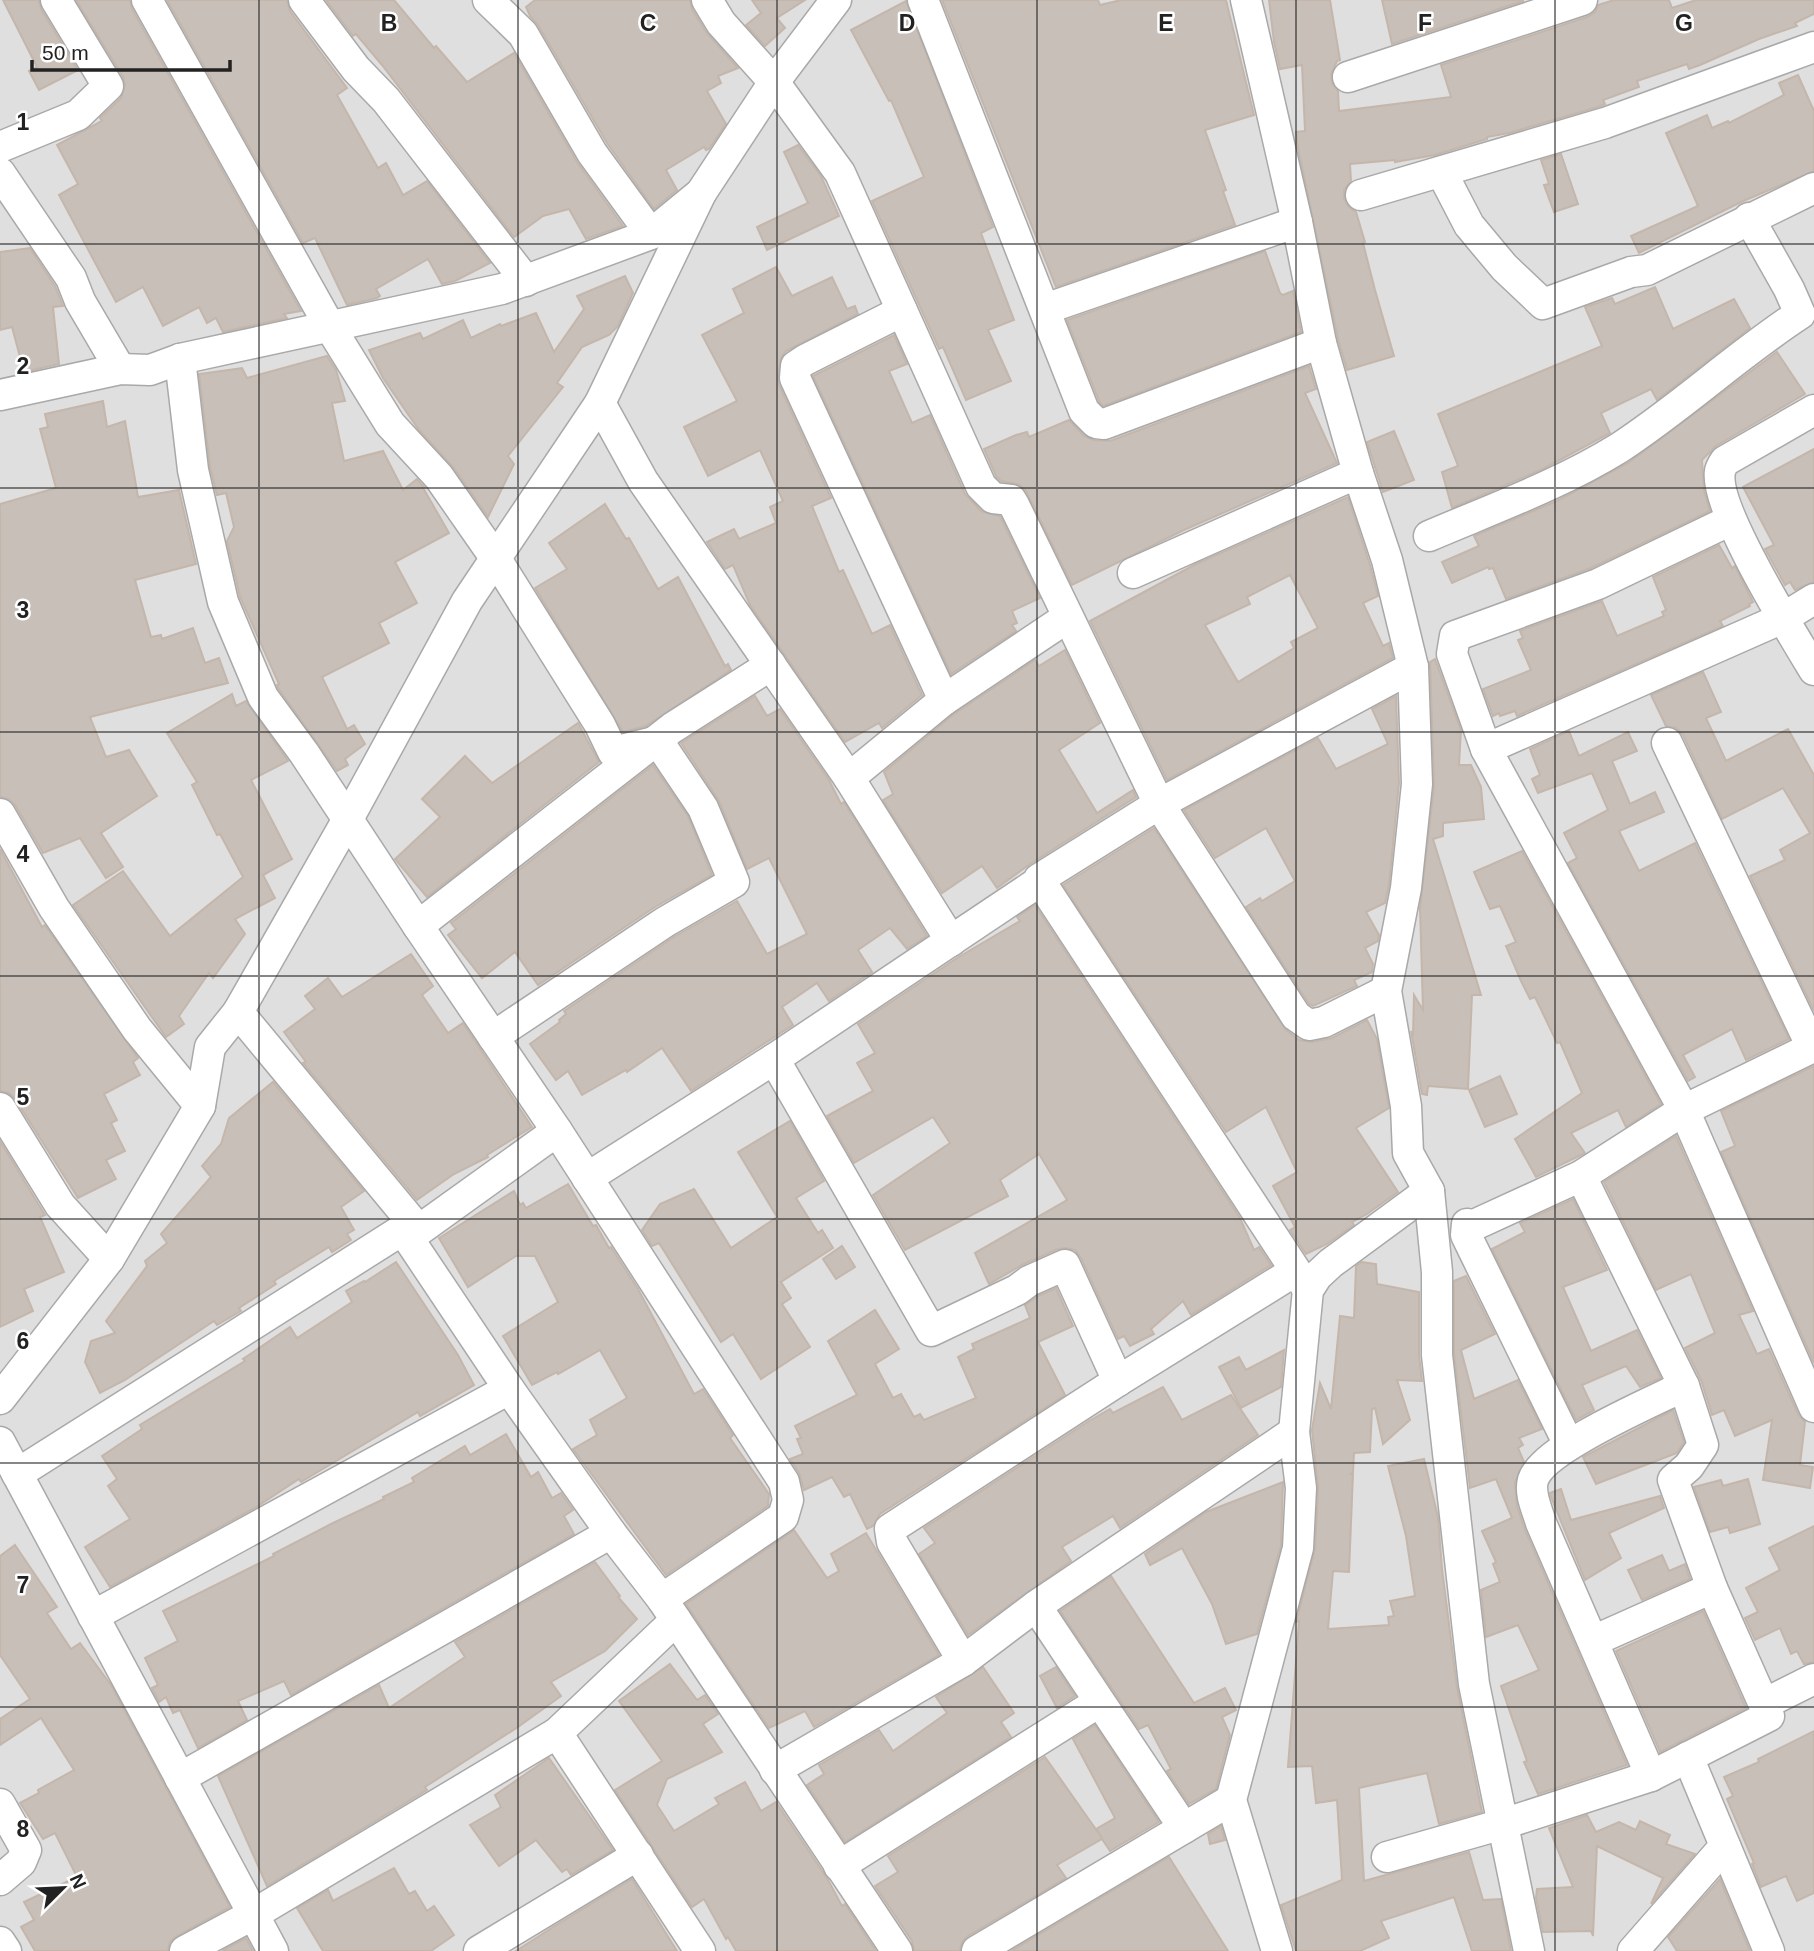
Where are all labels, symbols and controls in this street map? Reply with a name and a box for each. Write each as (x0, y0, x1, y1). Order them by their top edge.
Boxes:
text: B (381, 10, 397, 36)
text: C (640, 10, 656, 36)
text: D (899, 10, 915, 36)
text: E (1158, 10, 1174, 36)
text: F (1418, 10, 1432, 36)
text: G (1675, 10, 1693, 36)
scale bar (32, 28, 229, 72)
text: 50 m (42, 41, 89, 64)
text: 1 (17, 109, 30, 135)
text: 2 (17, 353, 29, 379)
text: 3 (17, 597, 29, 623)
text: 4 (17, 841, 30, 867)
text: 5 (17, 1084, 30, 1110)
text: 6 (17, 1328, 29, 1354)
text: 7 (17, 1572, 29, 1598)
text: 8 (17, 1816, 30, 1842)
north arrow (28, 1853, 98, 1923)
text: N (66, 1871, 90, 1892)

